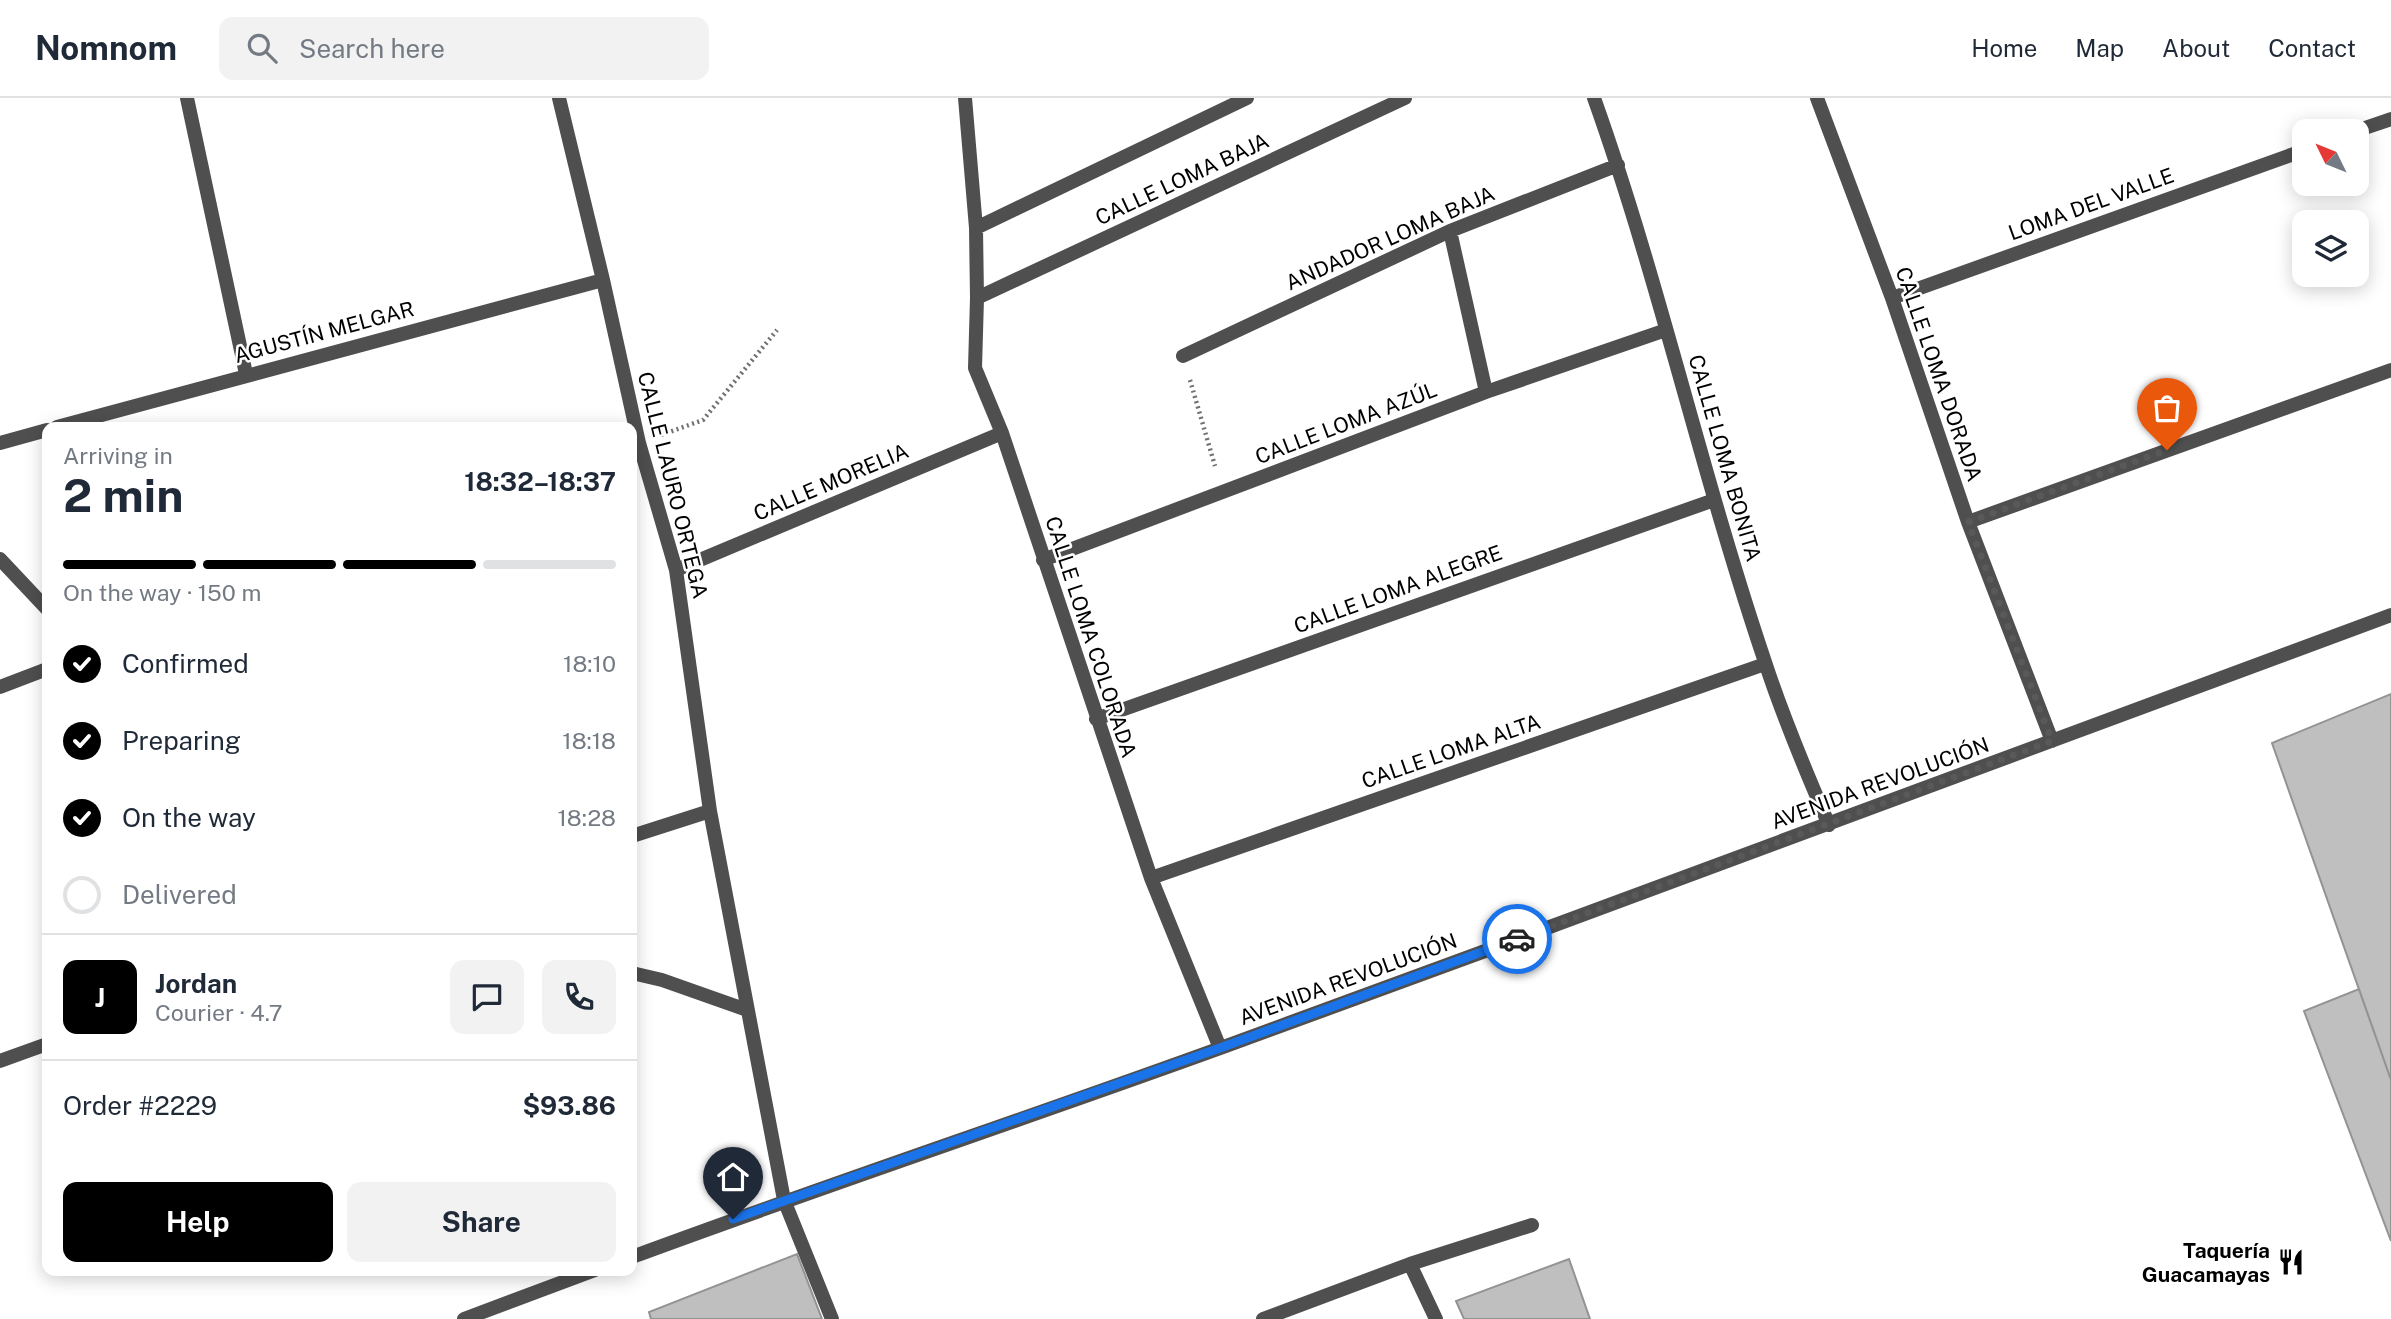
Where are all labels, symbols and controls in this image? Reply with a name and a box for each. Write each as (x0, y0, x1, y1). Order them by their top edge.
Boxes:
search box (219, 17, 709, 80)
text: Nomnom (35, 29, 177, 67)
icon: search (243, 29, 281, 67)
text: Search here (299, 33, 445, 64)
text: Home (1971, 34, 2037, 62)
text: Map (2075, 34, 2124, 62)
text: About (2162, 34, 2230, 62)
text: Contact (2268, 34, 2356, 62)
north arrow (2292, 119, 2370, 196)
map controls (2292, 119, 2369, 287)
street label: CALLE LOMA BAJA (1091, 128, 1273, 230)
street label: LOMA DEL VALLE (2005, 162, 2177, 246)
street label: ANDADOR LOMA BAJA (1282, 181, 1498, 295)
button: layers (2292, 210, 2369, 287)
street label: CALLE LOMA DORADA (1891, 263, 1988, 485)
street label: AGUSTÍN MELGAR (231, 296, 417, 368)
street label: CALLE LOMA BONITA (1683, 352, 1767, 564)
street label: CALLE LAURO ORTEGA (633, 369, 713, 601)
street label: CALLE LOMA AZÚL (1252, 377, 1440, 469)
pin (2137, 378, 2197, 450)
icon: bag (2148, 389, 2186, 427)
street label: CALLE MORELIA (750, 438, 912, 526)
text: Arriving in (63, 442, 173, 469)
text: 18:32–18:37 (464, 466, 616, 497)
text: 2 min (63, 468, 183, 522)
street label: CALLE LOMA COLORADA (1040, 513, 1142, 761)
street label: CALLE LOMA ALEGRE (1290, 540, 1506, 638)
text: On the way · 150 m (63, 579, 261, 606)
icon: check (63, 645, 101, 683)
text: Confirmed (122, 648, 249, 679)
text: 18:10 (563, 650, 616, 677)
street label: CALLE LOMA ALTA (1358, 709, 1544, 793)
icon: check (63, 722, 101, 760)
text: Preparing (122, 725, 241, 756)
text: 18:18 (562, 727, 616, 754)
street label: AVENIDA REVOLUCIÓN (1768, 732, 1992, 834)
icon: check (63, 799, 101, 837)
text: On the way (122, 802, 256, 833)
text: 18:28 (558, 804, 616, 831)
text: Delivered (122, 879, 237, 910)
courier (1482, 904, 1552, 974)
icon: car (1498, 920, 1536, 958)
street label: AVENIDA REVOLUCIÓN (1236, 928, 1460, 1030)
button: chat (450, 960, 524, 1034)
button: phone (542, 960, 616, 1034)
text: Jordan (155, 968, 237, 999)
text: J (95, 982, 105, 1013)
text: Courier · 4.7 (155, 999, 283, 1026)
text: Order #2229 (63, 1090, 217, 1121)
text: $93.86 (522, 1090, 616, 1121)
pin (703, 1147, 763, 1219)
icon: home (714, 1158, 752, 1196)
button: Help (63, 1182, 333, 1262)
button: Share (347, 1182, 616, 1262)
place label: Taquería Guacamayas (2142, 1238, 2270, 1287)
restaurant icon: Taquería Guacamayas (2276, 1247, 2306, 1277)

